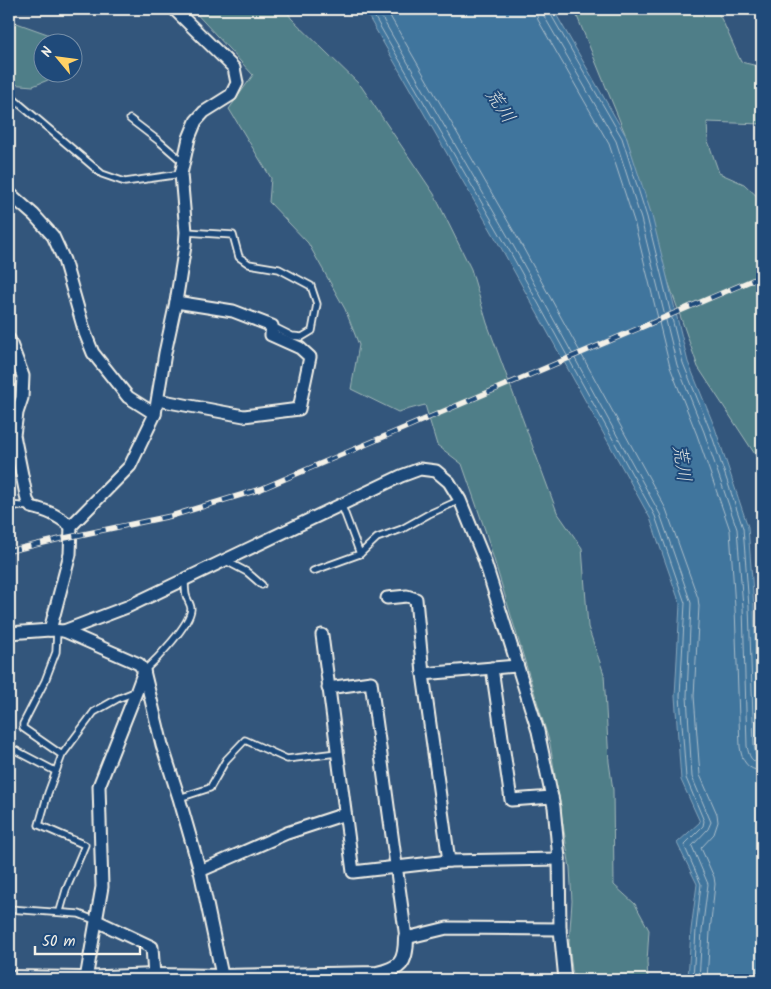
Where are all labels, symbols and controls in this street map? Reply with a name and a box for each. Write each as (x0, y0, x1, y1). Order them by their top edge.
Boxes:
north arrow (32, 32, 82, 82)
text: N (36, 43, 59, 61)
water label: 荒川 (476, 82, 522, 130)
water label: 荒川 (664, 442, 699, 484)
scale bar (35, 924, 140, 956)
text: 50 m (42, 930, 76, 954)

